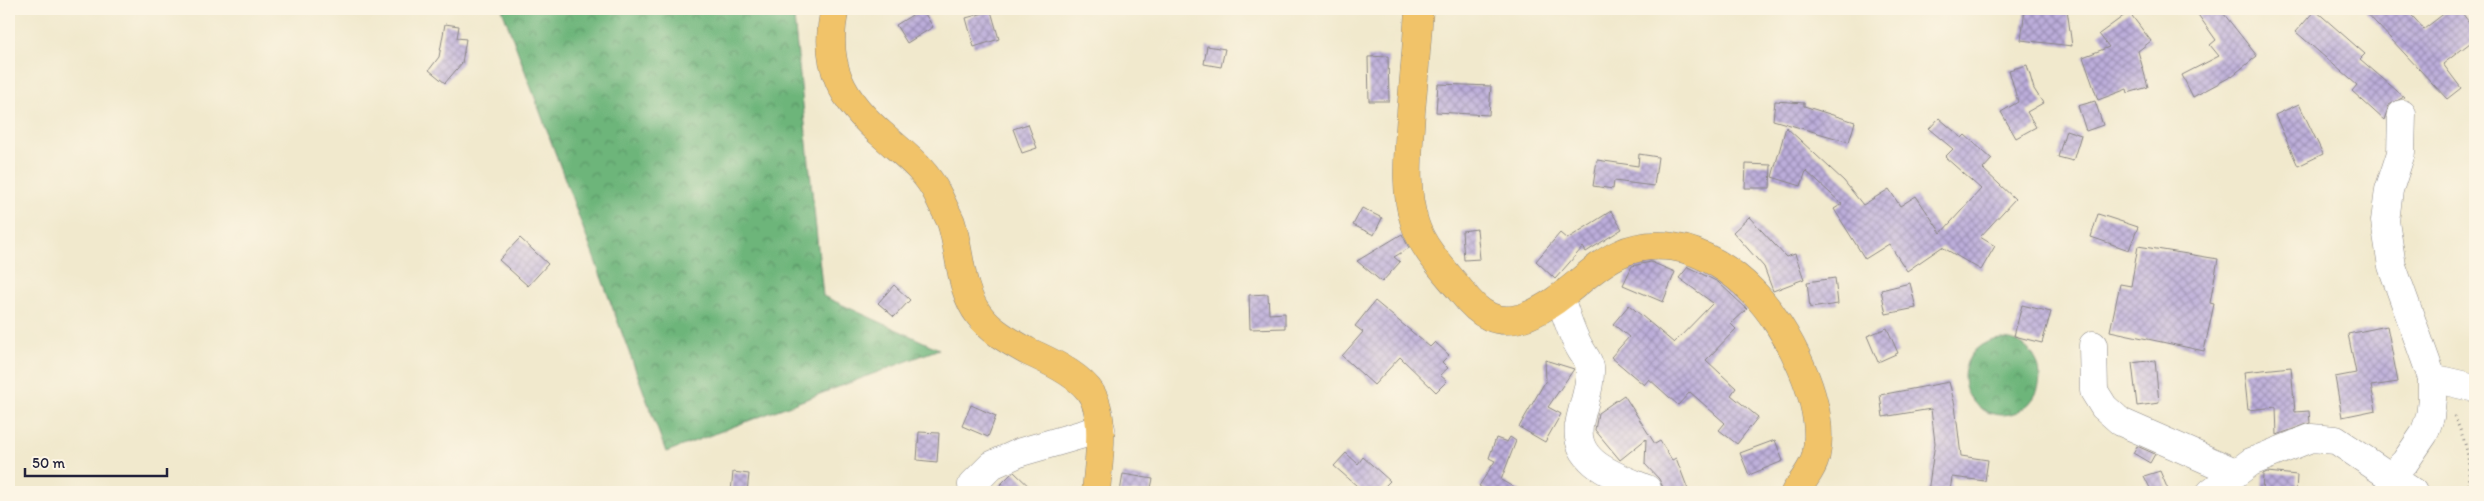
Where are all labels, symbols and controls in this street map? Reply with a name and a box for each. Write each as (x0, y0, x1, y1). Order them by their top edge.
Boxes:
scale bar (25, 446, 168, 478)
text: 50 m (32, 454, 65, 472)

